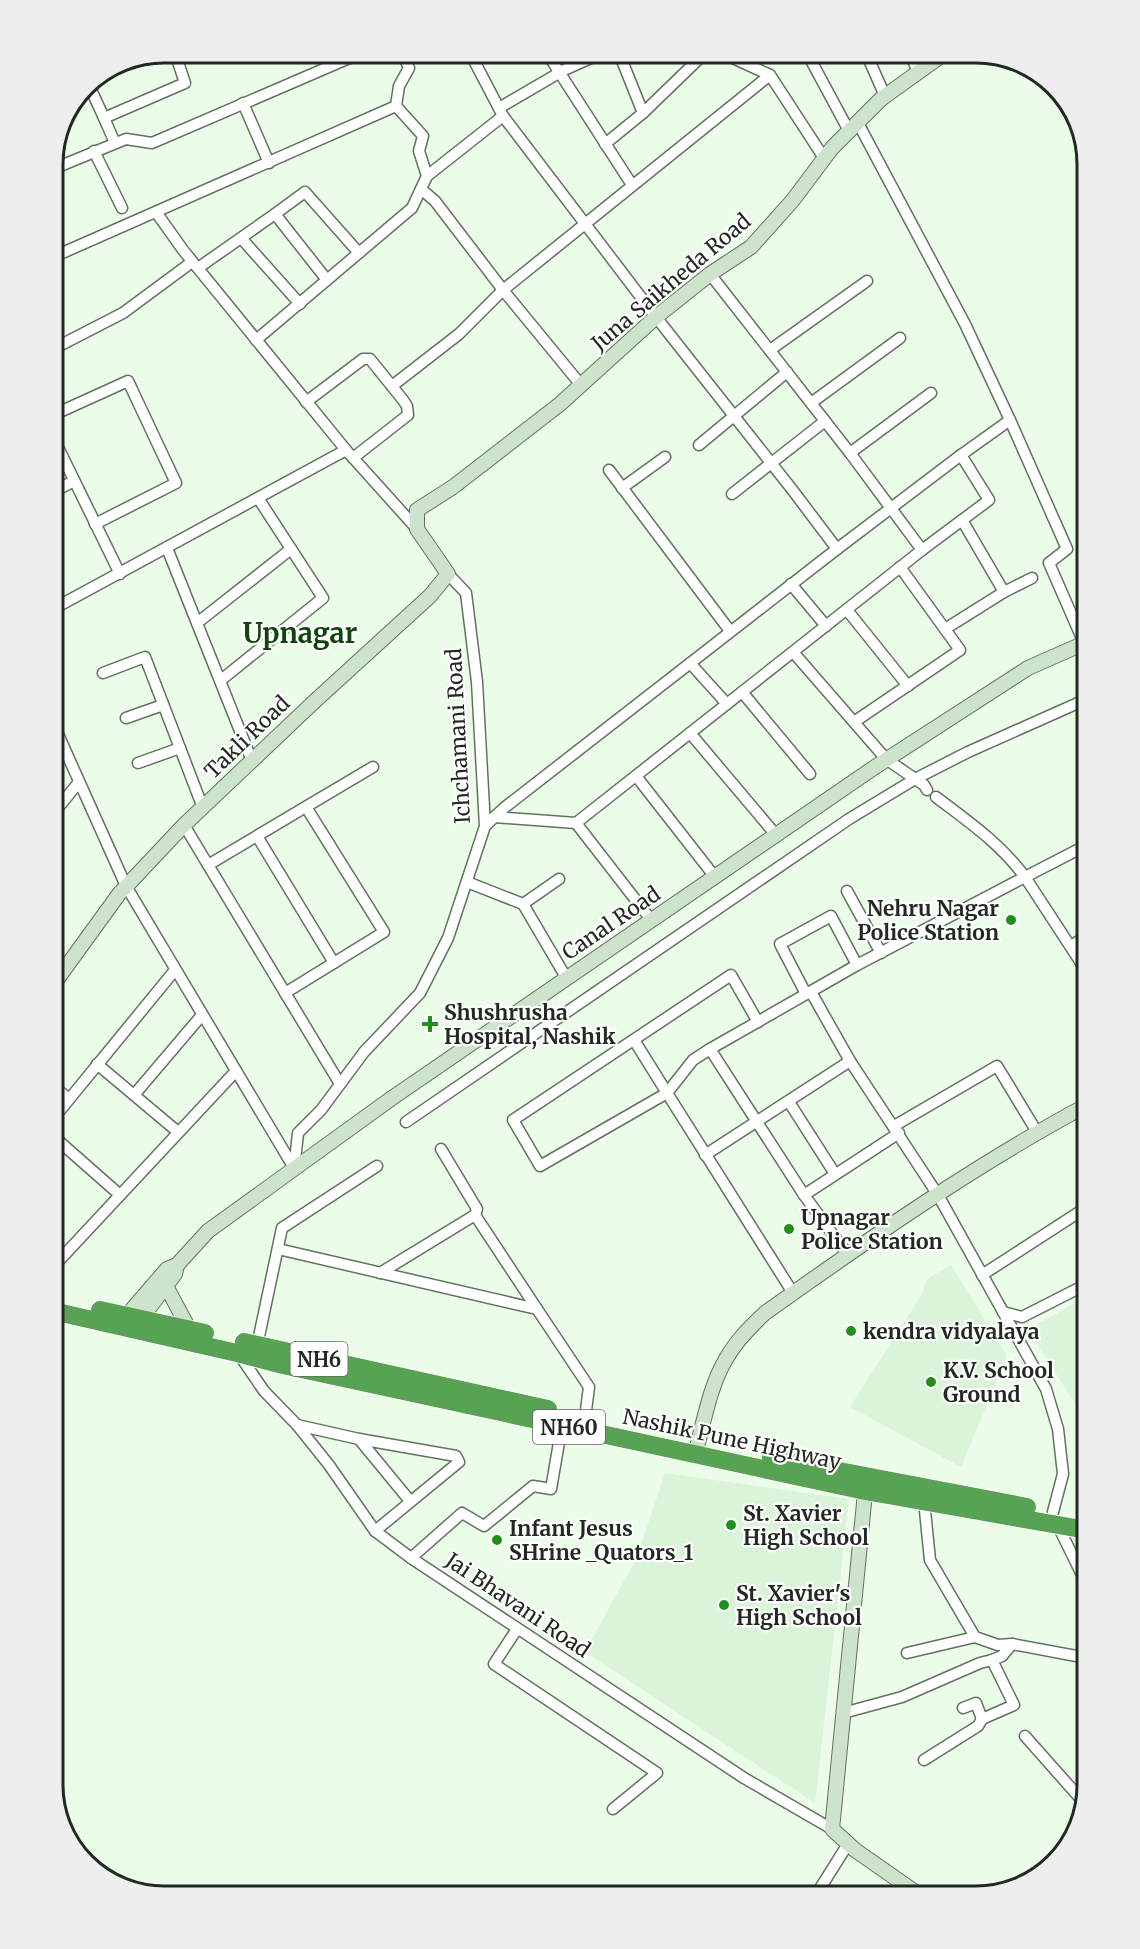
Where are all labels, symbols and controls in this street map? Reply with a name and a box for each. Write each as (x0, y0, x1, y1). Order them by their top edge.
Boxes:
street label: Juna Saikheda Road (585, 207, 756, 357)
district label: Upnagar (243, 616, 357, 650)
street label: Ichchamani Road (440, 647, 476, 824)
street label: Takli Road (199, 689, 296, 784)
street label: Canal Road (557, 880, 666, 966)
place label: Nehru Nagar Police Station (857, 895, 999, 946)
marker: Nehru Nagar Police Station (1004, 913, 1018, 927)
place label: Shushrusha Hospital, Nashik (444, 999, 616, 1050)
marker: Shushrusha Hospital, Nashik (421, 1015, 439, 1033)
place label: Upnagar Police Station (801, 1204, 943, 1255)
marker: Upnagar Police Station (782, 1222, 796, 1236)
place label: kendra vidyalaya (863, 1318, 1040, 1345)
marker: kendra vidyalaya (844, 1324, 858, 1338)
road number: NH6 (290, 1342, 348, 1376)
place label: K.V. School Ground (943, 1357, 1054, 1408)
marker: K.V. School Ground (924, 1375, 938, 1389)
street label: Nashik Pune Highway (620, 1403, 844, 1476)
road number: NH60 (533, 1410, 605, 1444)
place label: St. Xavier High School (743, 1500, 869, 1551)
place label: Infant Jesus SHrine _Quators_1 (509, 1515, 694, 1566)
marker: St. Xavier High School (724, 1518, 738, 1532)
marker: Infant Jesus SHrine _Quators_1 (490, 1533, 504, 1547)
street label: Jai Bhavani Road (440, 1546, 596, 1664)
place label: St. Xavier's High School (736, 1580, 862, 1631)
marker: St. Xavier's High School (717, 1598, 731, 1612)

